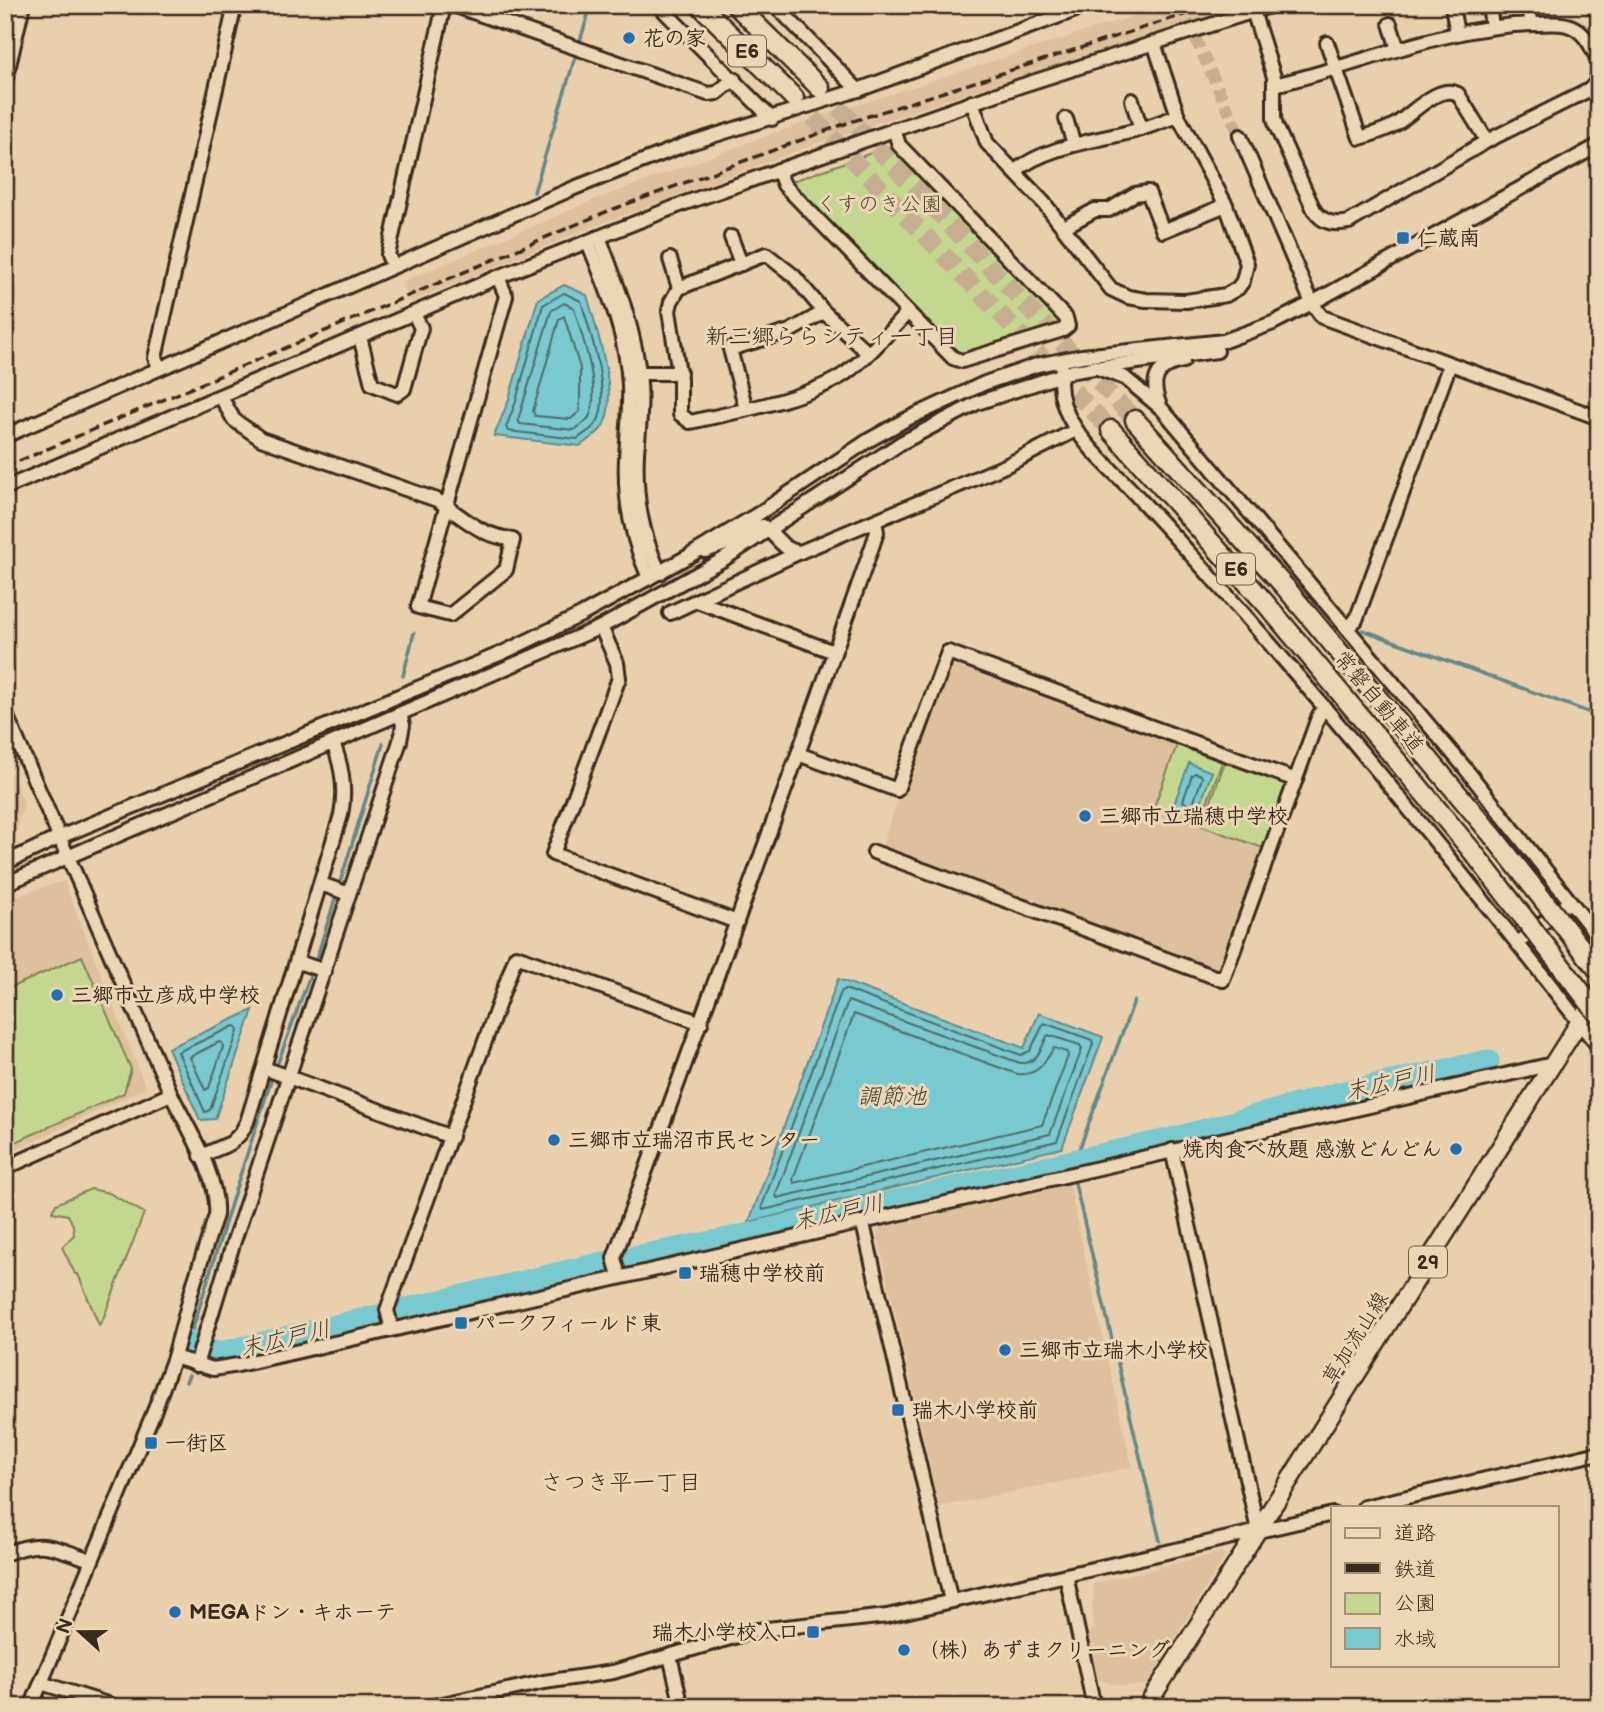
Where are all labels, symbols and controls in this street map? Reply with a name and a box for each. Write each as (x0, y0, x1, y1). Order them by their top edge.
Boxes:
place label: 花の家 (643, 26, 706, 51)
marker: 花の家 (621, 30, 637, 46)
road number: E6 (728, 36, 766, 66)
park label: くすのき公園 (816, 192, 942, 217)
place label: 仁蔵南 (1417, 226, 1480, 251)
marker: 仁蔵南 (1395, 230, 1411, 246)
district label: 新三郷ららシティ一丁目 (706, 323, 959, 351)
road number: E6 (1217, 554, 1255, 584)
street label: 常磐自動車道 (1329, 646, 1429, 759)
place label: 三郷市立瑞穂中学校 (1099, 804, 1288, 829)
marker: 三郷市立瑞穂中学校 (1077, 808, 1093, 824)
place label: 三郷市立彦成中学校 (71, 983, 260, 1008)
marker: 三郷市立彦成中学校 (49, 987, 65, 1003)
water label: 末広戸川 (1342, 1060, 1438, 1106)
water label: 調節池 (858, 1083, 928, 1111)
place label: 三郷市立瑞沼市民センター (568, 1128, 820, 1153)
marker: 三郷市立瑞沼市民センター (546, 1132, 562, 1148)
place label: 焼肉食べ放題 感激どんどん (1183, 1137, 1442, 1162)
marker: 焼肉食べ放題 感激どんどん (1448, 1141, 1464, 1157)
water label: 末広戸川 (790, 1190, 886, 1236)
road number: 29 (1409, 1246, 1447, 1278)
place label: 瑞穂中学校前 (699, 1261, 825, 1286)
marker: 瑞穂中学校前 (677, 1265, 693, 1281)
street label: 草加流山線 (1317, 1287, 1394, 1389)
place label: パークフィールド東 (475, 1311, 661, 1336)
water label: 末広戸川 (237, 1315, 333, 1363)
marker: パークフィールド東 (453, 1315, 469, 1331)
place label: 三郷市立瑞木小学校 (1019, 1338, 1208, 1363)
marker: 三郷市立瑞木小学校 (997, 1342, 1013, 1358)
place label: 瑞木小学校前 (912, 1398, 1038, 1423)
marker: 瑞木小学校前 (890, 1402, 906, 1418)
place label: 一街区 (165, 1431, 228, 1456)
marker: 一街区 (143, 1435, 159, 1451)
district label: さつき平一丁目 (541, 1469, 702, 1497)
legend (1331, 1506, 1558, 1666)
text: 道路 (1394, 1521, 1436, 1546)
text: 鉄道 (1394, 1557, 1436, 1582)
text: 公園 (1394, 1591, 1436, 1616)
north arrow (46, 1596, 116, 1666)
place label: MEGAドン・キホーテ (189, 1600, 396, 1625)
marker: MEGAドン・キホーテ (167, 1604, 183, 1620)
text: N (52, 1616, 79, 1637)
place label: 瑞木小学校入口 (652, 1620, 799, 1645)
marker: 瑞木小学校入口 (805, 1624, 821, 1640)
text: 水域 (1394, 1627, 1436, 1652)
place label: （株）あずまクリーニング (918, 1638, 1170, 1663)
marker: （株）あずまクリーニング (896, 1642, 912, 1658)

